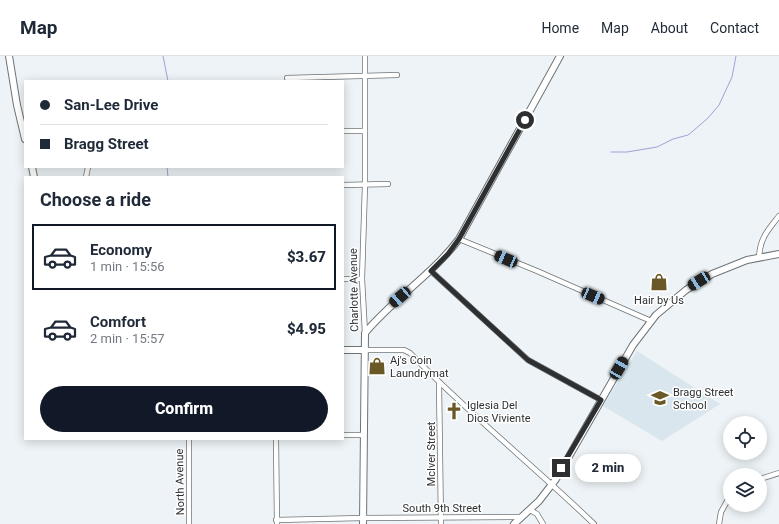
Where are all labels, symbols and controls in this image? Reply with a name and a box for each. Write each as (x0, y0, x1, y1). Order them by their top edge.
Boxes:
text: Map (20, 16, 58, 39)
text: Home (541, 20, 579, 36)
text: Map (601, 20, 629, 36)
text: About (651, 20, 688, 36)
text: Contact (710, 20, 759, 36)
text: San-Lee Drive (64, 96, 158, 114)
route start (516, 111, 534, 129)
text: Bragg Street (64, 135, 149, 153)
text: Choose a ride (40, 189, 151, 210)
icon: car (42, 239, 78, 275)
text: Economy (90, 241, 152, 259)
text: $3.67 (287, 248, 326, 266)
street label: Charlotte Avenue (347, 248, 361, 332)
car (493, 249, 519, 269)
text: 1 min · 15:56 (90, 259, 165, 274)
car (686, 270, 712, 292)
shop icon: Hair by Us (649, 272, 669, 292)
car (387, 285, 413, 309)
car (580, 286, 606, 306)
place label: Hair by Us (634, 294, 684, 307)
icon: car (42, 311, 78, 347)
text: Comfort (90, 313, 146, 331)
text: $4.95 (287, 320, 326, 338)
text: 2 min · 15:57 (90, 331, 165, 346)
place label: Aj's Coin Laundrymat (390, 354, 449, 380)
car (608, 355, 630, 381)
shop icon: Aj's Coin Laundrymat (367, 356, 387, 376)
button: Confirm (40, 386, 328, 432)
place label: Bragg Street School (673, 386, 734, 412)
school or university icon: Bragg Street School (650, 388, 670, 408)
place label: Iglesia Del Dios Viviente (467, 399, 531, 425)
church icon: Iglesia Del Dios Viviente (444, 401, 464, 421)
map controls (723, 416, 767, 512)
button: locate (723, 416, 767, 460)
street label: McIver Street (425, 421, 438, 486)
street label: North Avenue (173, 448, 187, 515)
callout: 2 min (575, 454, 641, 482)
route end (552, 459, 570, 477)
text: 2 min (592, 460, 624, 475)
button: layers (723, 468, 767, 512)
street label: South 9th Street (403, 502, 482, 515)

